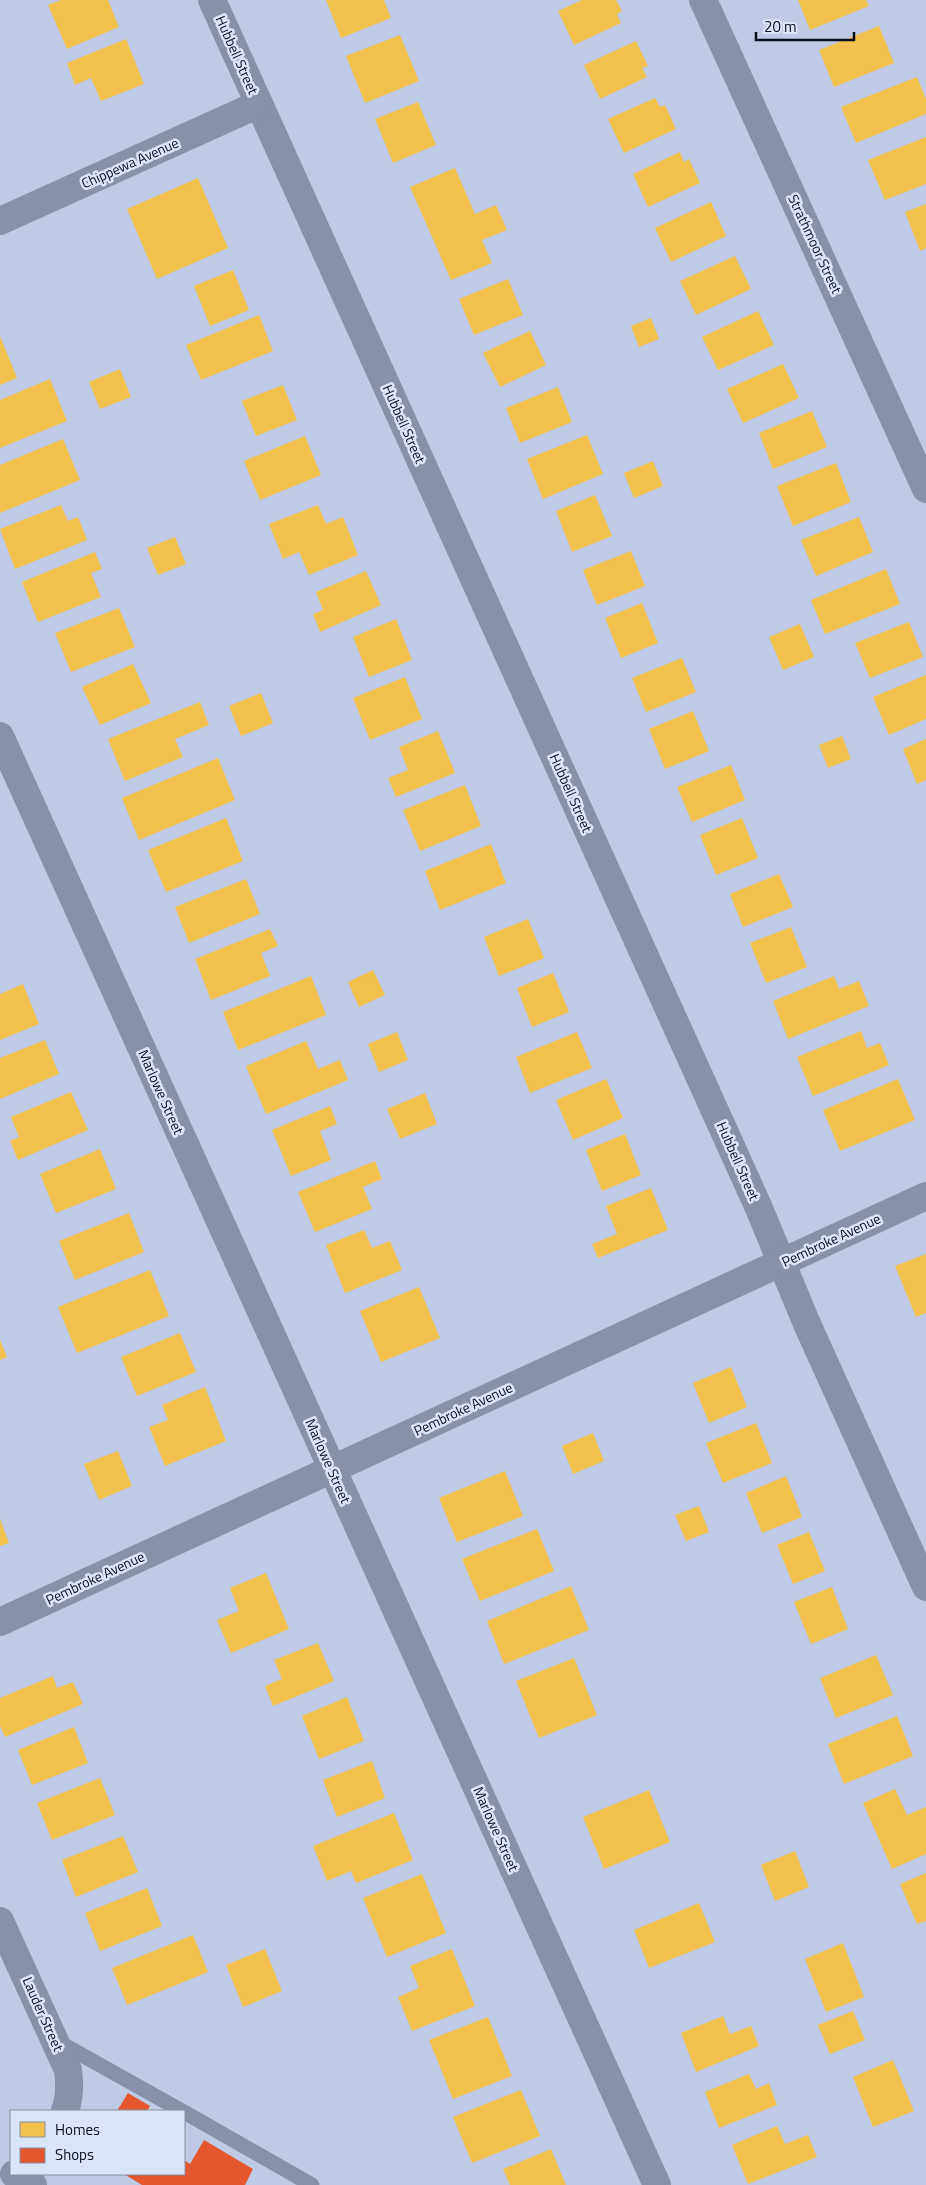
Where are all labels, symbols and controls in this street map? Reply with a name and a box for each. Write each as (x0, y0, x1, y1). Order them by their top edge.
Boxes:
scale bar (756, 10, 854, 42)
street label: Hubbell Street (211, 12, 264, 98)
text: 20 m (764, 15, 797, 38)
street label: Chippewa Avenue (78, 132, 182, 193)
street label: Strathmoor Street (783, 191, 848, 297)
street label: Hubbell Street (378, 381, 431, 467)
street label: Hubbell Street (545, 750, 598, 836)
street label: Marlowe Street (133, 1046, 190, 1138)
street label: Hubbell Street (712, 1118, 765, 1204)
street label: Pembroke Avenue (778, 1207, 884, 1272)
street label: Pembroke Avenue (410, 1376, 516, 1441)
street label: Marlowe Street (300, 1415, 357, 1507)
street label: Pembroke Avenue (42, 1545, 148, 1610)
street label: Marlowe Street (468, 1783, 525, 1875)
street label: Lauder Street (18, 1973, 69, 2055)
legend (10, 2110, 185, 2175)
text: Homes (55, 2118, 100, 2141)
text: Shops (55, 2143, 94, 2166)

